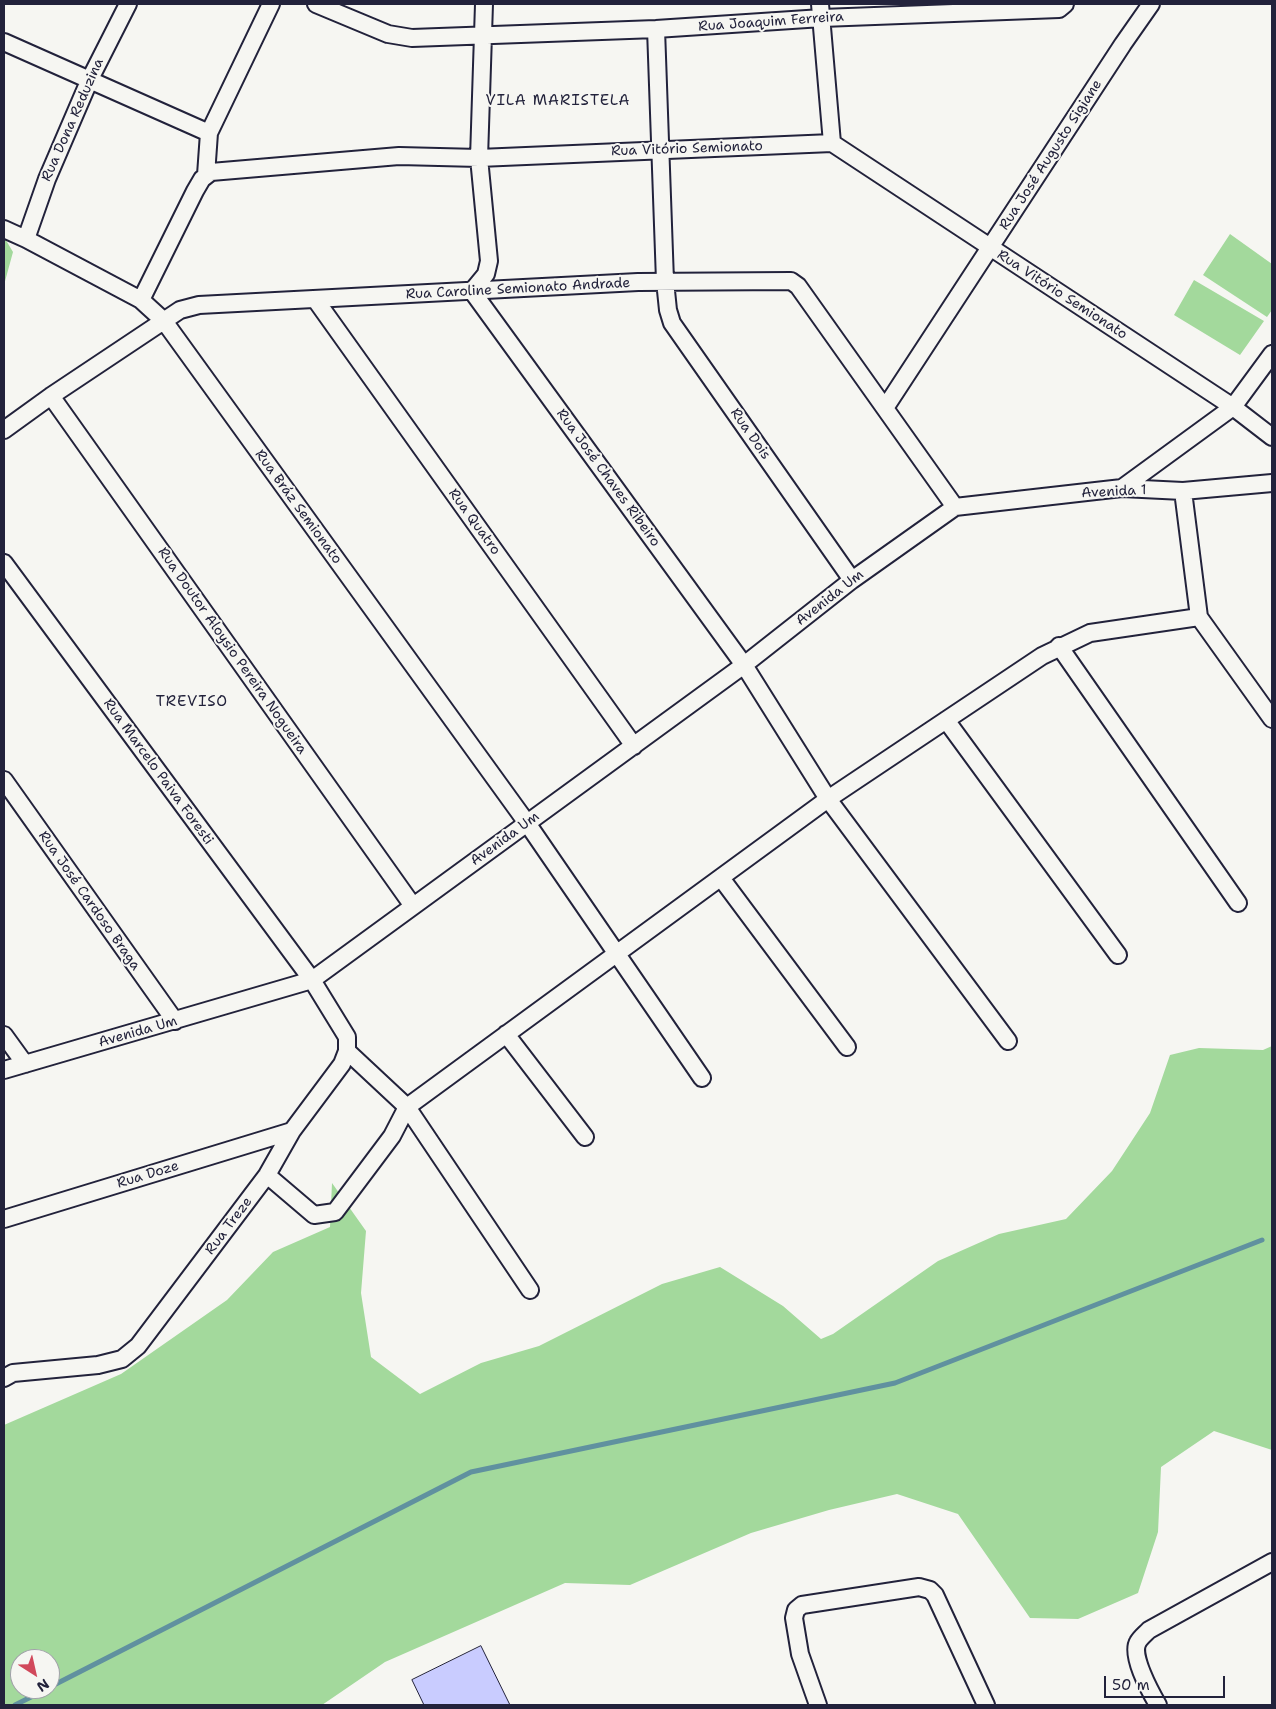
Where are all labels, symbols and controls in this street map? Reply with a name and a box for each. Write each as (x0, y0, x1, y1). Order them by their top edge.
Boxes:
street label: Rua Joaquim Ferreira (698, 9, 844, 35)
street label: Rua Dona Reduzina (38, 56, 108, 184)
street label: Rua José Augusto Sigiane (996, 77, 1106, 233)
district label: VILA MARISTELA (484, 92, 632, 110)
street label: Rua Vitório Semionato (611, 138, 763, 160)
street label: Rua Vitório Semionato (994, 247, 1130, 343)
street label: Rua Caroline Semionato Andrade (405, 275, 631, 303)
street label: Rua Dois (726, 405, 774, 463)
street label: Rua José Chaves Ribeiro (552, 406, 664, 550)
street label: Rua Bráz Semionato (251, 447, 345, 567)
street label: Avenida 1 (1081, 482, 1147, 502)
street label: Rua Quatro (444, 486, 504, 558)
street label: Rua Doutor Aloysio Pereira Nogueira (154, 544, 310, 758)
street label: Avenida Um (793, 566, 867, 630)
district label: TREVISO (155, 693, 229, 711)
street label: Rua Marcelo Paiva Foresti (99, 696, 217, 848)
street label: Avenida Um (467, 808, 543, 870)
street label: Rua José Cardoso Braga (34, 828, 144, 974)
street label: Avenida Um (97, 1013, 179, 1051)
street label: Rua Doze (115, 1158, 181, 1192)
street label: Rua Treze (202, 1194, 256, 1258)
north arrow (10, 1649, 60, 1699)
scale bar (1106, 1666, 1227, 1698)
text: N (33, 1675, 53, 1696)
text: 50 m (1112, 1675, 1150, 1695)

